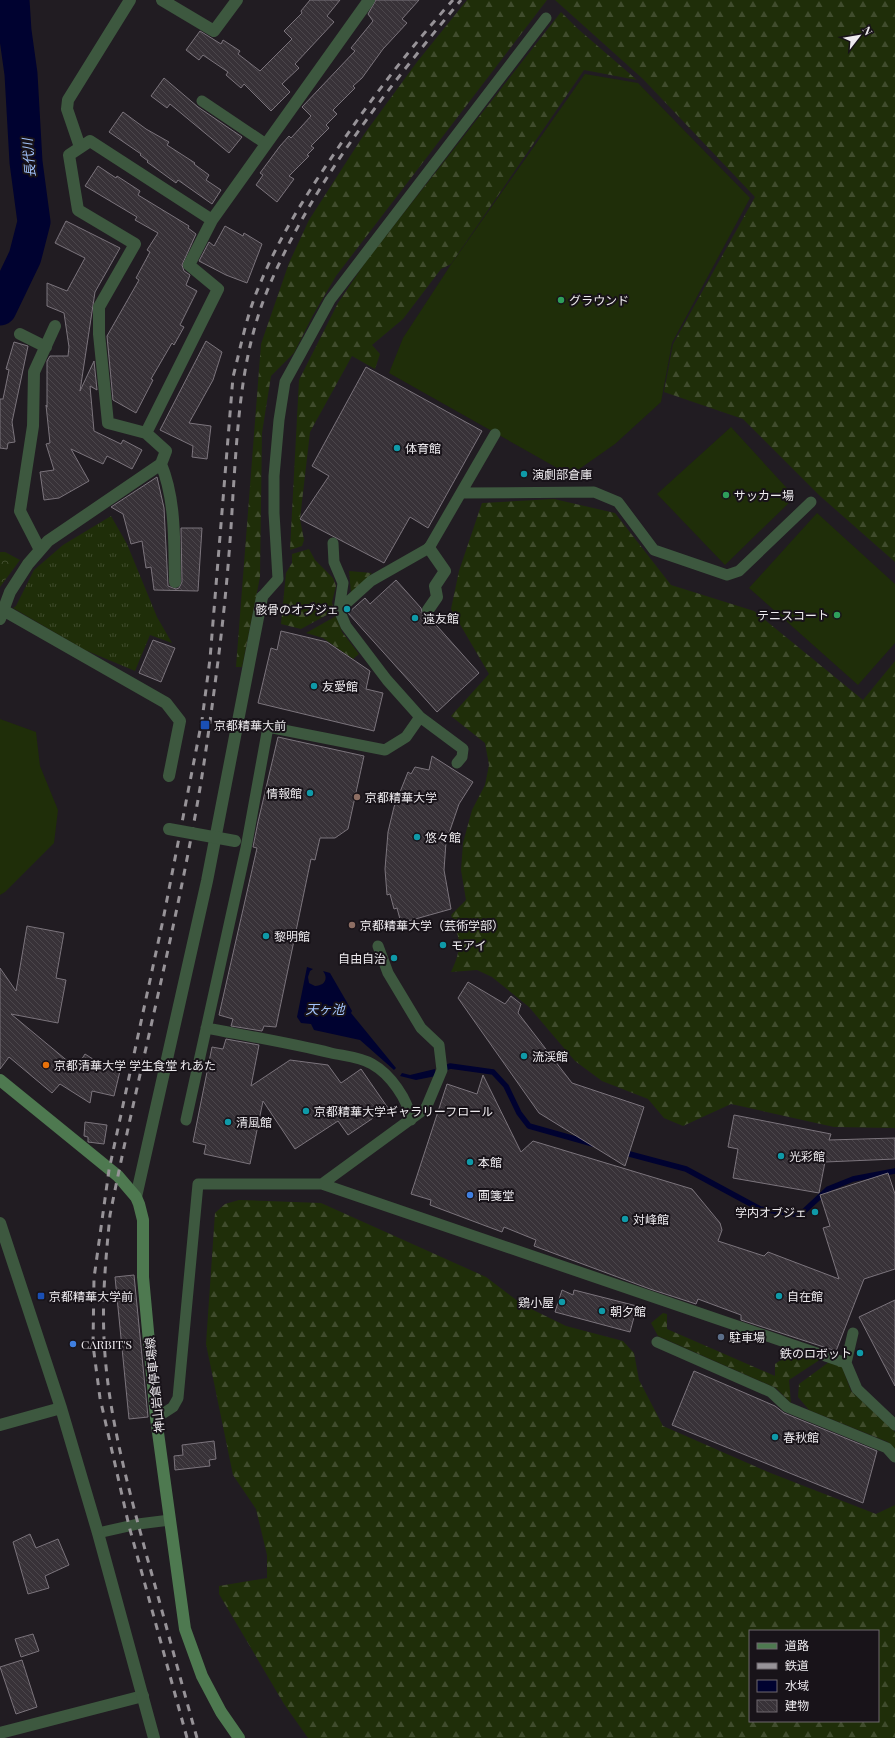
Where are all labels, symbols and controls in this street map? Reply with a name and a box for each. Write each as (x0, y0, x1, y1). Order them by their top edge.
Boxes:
north arrow (839, 16, 879, 56)
text: N (860, 23, 877, 38)
water label: 長代川 (18, 136, 38, 178)
place label: グラウンド (569, 292, 629, 308)
marker: グラウンド (556, 295, 566, 305)
place label: 体育館 (405, 440, 441, 456)
marker: 体育館 (392, 443, 402, 453)
place label: 演劇部倉庫 (532, 466, 592, 482)
marker: 演劇部倉庫 (519, 469, 529, 479)
place label: サッカー場 (734, 487, 794, 503)
marker: サッカー場 (721, 490, 731, 500)
place label: 骸骨のオブジェ (255, 601, 339, 617)
marker: 骸骨のオブジェ (342, 604, 352, 614)
place label: テニスコート (757, 607, 829, 623)
place label: 遠友館 (423, 610, 459, 626)
marker: テニスコート (832, 610, 842, 620)
marker: 遠友館 (410, 613, 420, 623)
place label: 友愛館 (322, 678, 358, 694)
marker: 友愛館 (309, 681, 319, 691)
place label: 京都精華大前 (214, 717, 286, 733)
marker: 京都精華大前 (199, 719, 211, 731)
place label: 情報館 (266, 785, 302, 801)
marker: 情報館 (305, 788, 315, 798)
place label: 京都精華大学 (365, 789, 437, 805)
marker: 京都精華大学 (352, 792, 362, 802)
place label: 悠々館 (425, 829, 461, 845)
marker: 悠々館 (412, 832, 422, 842)
place label: 京都精華大学（芸術学部） (360, 917, 504, 933)
marker: 京都精華大学（芸術学部） (347, 920, 357, 930)
place label: 黎明館 (274, 928, 310, 944)
marker: 黎明館 (261, 931, 271, 941)
place label: モアイ (451, 937, 486, 953)
marker: モアイ (438, 940, 448, 950)
place label: 自由自治 (338, 950, 386, 966)
marker: 自由自治 (389, 953, 399, 963)
water label: 天ヶ池 (305, 1000, 346, 1017)
place label: 流渓館 (532, 1048, 568, 1064)
marker: 流渓館 (519, 1051, 529, 1061)
place label: 京都清華大学 学生食堂 れあた (54, 1057, 216, 1073)
marker: 京都清華大学 学生食堂 れあた (41, 1060, 51, 1070)
place label: 京都精華大学ギャラリーフロール (314, 1103, 493, 1119)
marker: 京都精華大学ギャラリーフロール (301, 1106, 311, 1116)
place label: 清風館 (236, 1114, 272, 1130)
marker: 清風館 (223, 1117, 233, 1127)
place label: 光彩館 (789, 1148, 825, 1164)
marker: 光彩館 (776, 1151, 786, 1161)
place label: 本館 (478, 1154, 502, 1170)
marker: 本館 (465, 1157, 475, 1167)
place label: 画箋堂 (478, 1187, 514, 1203)
marker: 画箋堂 (465, 1190, 475, 1200)
place label: 学内オブジェ (735, 1204, 807, 1220)
marker: 学内オブジェ (810, 1207, 820, 1217)
place label: 対峰館 (633, 1211, 669, 1227)
marker: 対峰館 (620, 1214, 630, 1224)
place label: 京都精華大学前 (49, 1288, 133, 1304)
place label: 自在館 (787, 1288, 823, 1304)
marker: 京都精華大学前 (36, 1291, 46, 1301)
marker: 自在館 (774, 1291, 784, 1301)
place label: 鶏小屋 (518, 1294, 554, 1310)
marker: 鶏小屋 (557, 1297, 567, 1307)
place label: 朝夕館 (610, 1303, 646, 1319)
marker: 朝夕館 (597, 1306, 607, 1316)
place label: 駐車場 (729, 1329, 765, 1345)
marker: 駐車場 (716, 1332, 726, 1342)
place label: CARBIT'S (81, 1336, 132, 1352)
street label: 神山岩倉停車場線 (141, 1336, 167, 1434)
marker: CARBIT'S (68, 1339, 78, 1349)
place label: 鉄のロボット (780, 1345, 852, 1361)
marker: 鉄のロボット (855, 1348, 865, 1358)
place label: 春秋館 (783, 1429, 819, 1445)
marker: 春秋館 (770, 1432, 780, 1442)
legend (749, 1630, 879, 1722)
text: 道路 (785, 1637, 809, 1653)
text: 鉄道 (785, 1657, 809, 1673)
text: 水域 (785, 1677, 809, 1693)
text: 建物 (785, 1697, 809, 1713)

